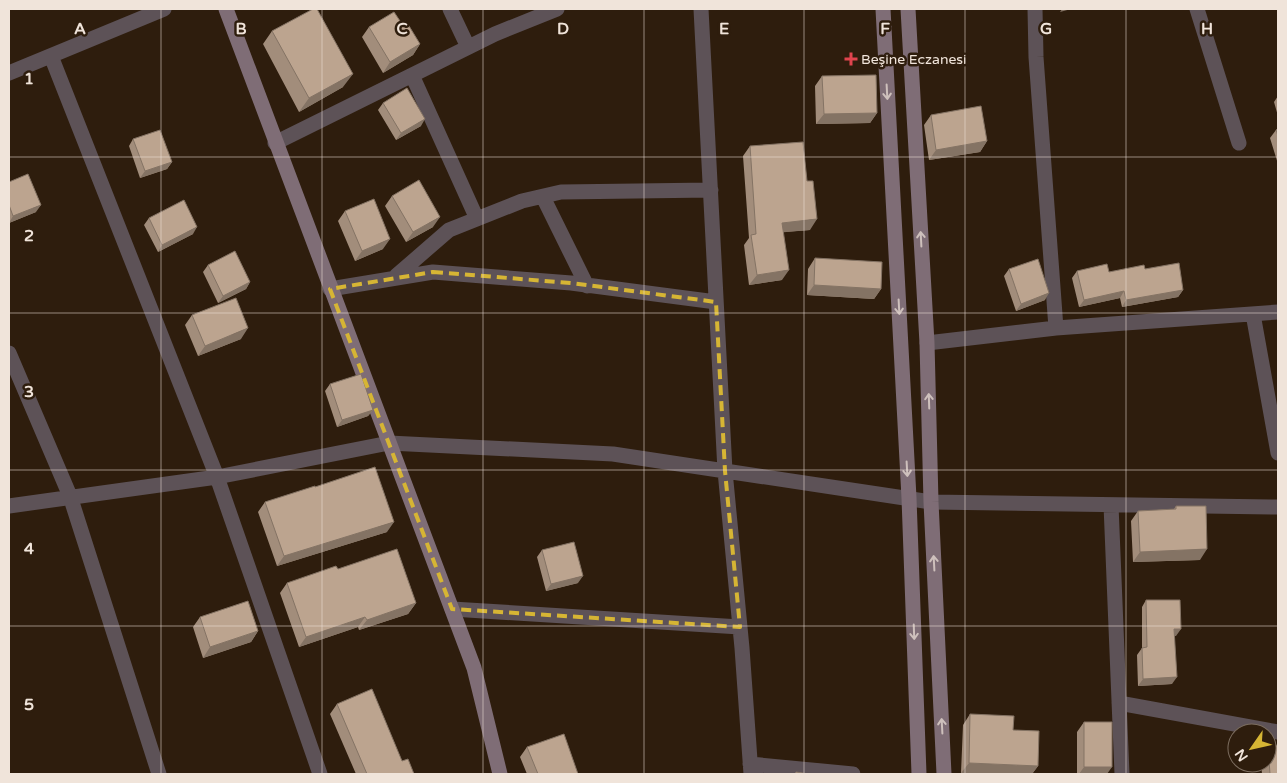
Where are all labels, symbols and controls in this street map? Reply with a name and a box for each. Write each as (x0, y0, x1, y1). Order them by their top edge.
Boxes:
text: A (74, 19, 86, 39)
text: B (235, 19, 247, 39)
text: C (396, 19, 408, 39)
text: D (557, 19, 569, 39)
text: E (719, 19, 729, 39)
text: F (880, 19, 890, 39)
text: G (1040, 19, 1052, 39)
text: H (1201, 19, 1213, 39)
place label: Beşine Eczanesi (861, 51, 967, 68)
marker: Beşine Eczanesi (845, 53, 857, 65)
text: 1 (24, 69, 34, 89)
one-way arrow (883, 84, 892, 100)
text: 2 (24, 226, 34, 246)
one-way arrow (917, 231, 926, 247)
one-way arrow (894, 299, 903, 315)
text: 3 (24, 382, 34, 402)
one-way arrow (924, 393, 933, 409)
one-way arrow (903, 461, 912, 477)
text: 4 (24, 539, 34, 559)
one-way arrow (930, 556, 939, 572)
one-way arrow (909, 623, 918, 639)
text: 5 (24, 695, 34, 715)
one-way arrow (938, 718, 947, 734)
north arrow (1227, 723, 1277, 773)
text: N (1231, 746, 1252, 764)

